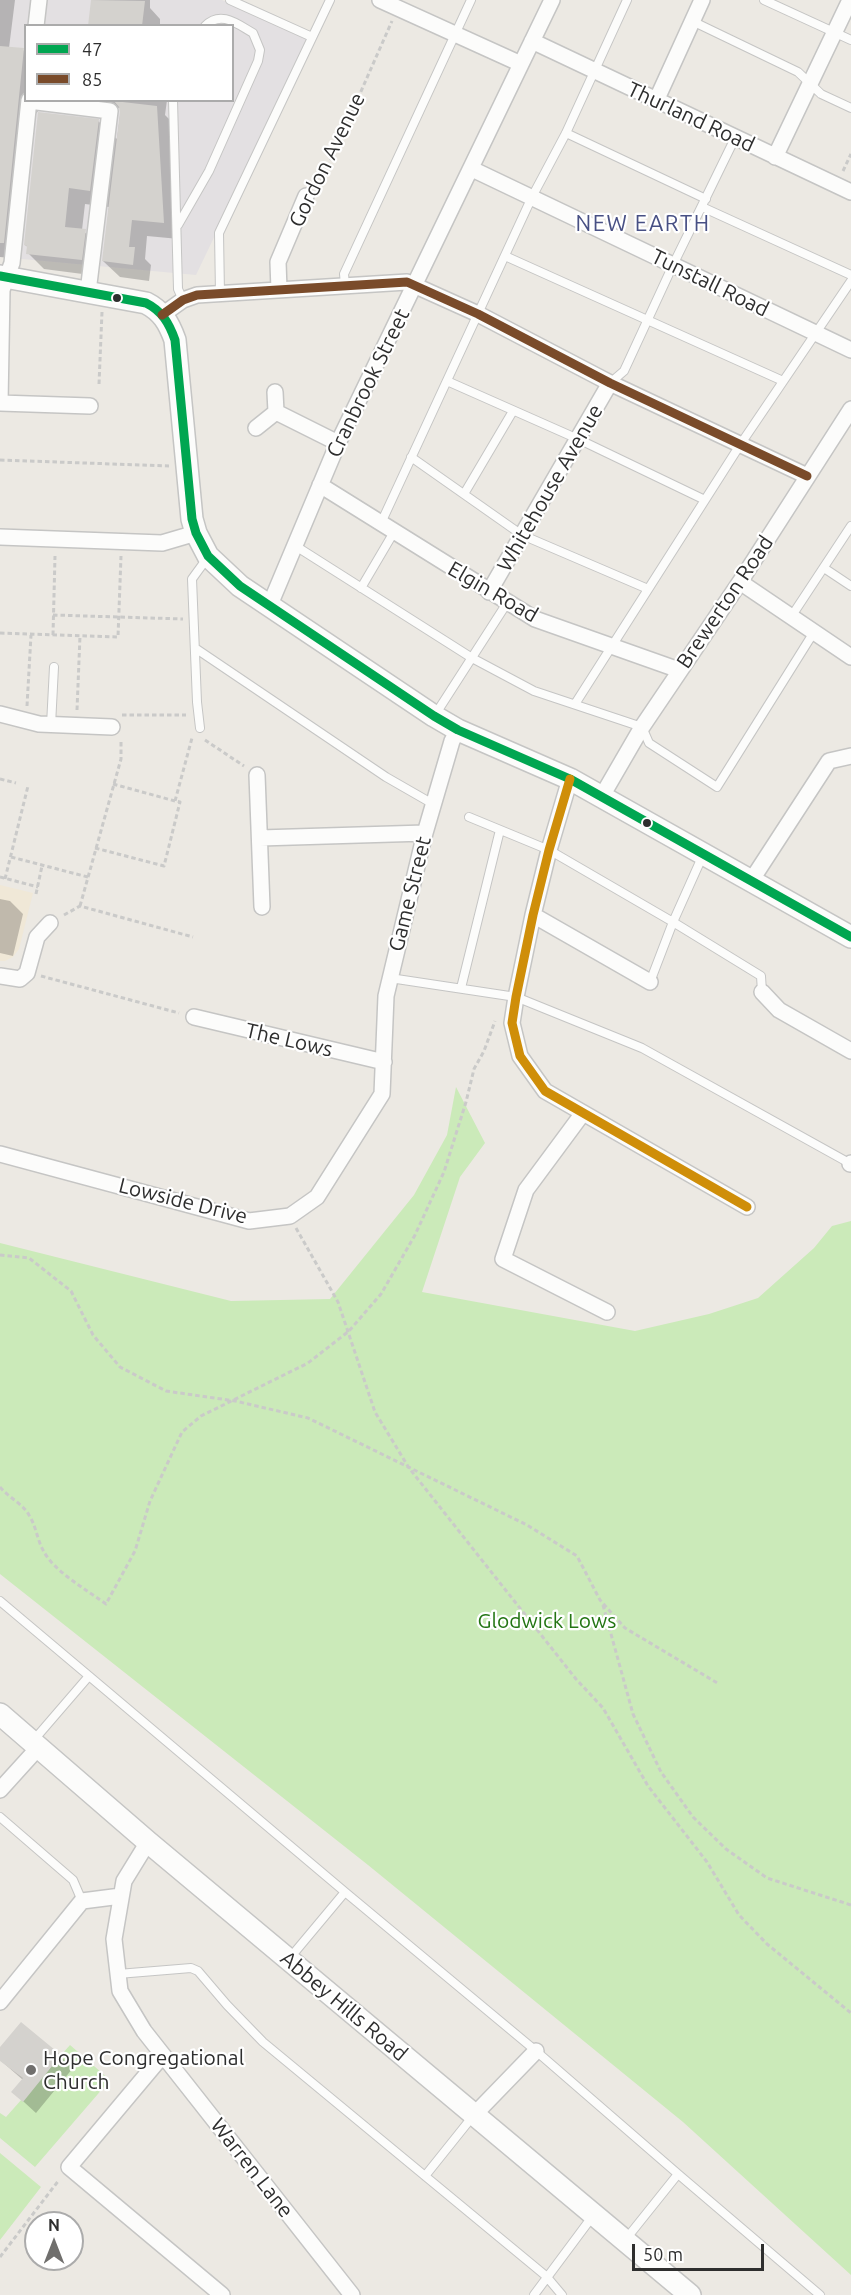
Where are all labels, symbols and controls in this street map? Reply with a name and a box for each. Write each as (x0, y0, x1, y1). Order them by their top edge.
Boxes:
legend (24, 24, 234, 102)
text: 47 (82, 39, 102, 59)
text: 85 (82, 69, 102, 89)
street label: Thurland Road (623, 77, 759, 157)
street label: Gordon Avenue (284, 89, 370, 231)
district label: NEW EARTH (575, 211, 711, 237)
street label: Tunstall Road (647, 244, 773, 322)
unlabelled marker (111, 292, 123, 304)
street label: Cranbrook Street (321, 304, 415, 462)
street label: Whitehouse Avenue (492, 400, 608, 576)
street label: Brewerton Road (671, 531, 779, 673)
street label: Elgin Road (444, 556, 542, 628)
unlabelled marker (641, 817, 653, 829)
street label: Game Street (384, 834, 436, 954)
street label: The Lows (243, 1018, 335, 1062)
street label: Lowside Drive (116, 1173, 250, 1229)
park label: Glodwick Lows (478, 1608, 616, 1634)
street label: Abbey Hills Road (275, 1946, 413, 2066)
place label: Hope Congregational Church (43, 2045, 244, 2095)
marker: Hope Congregational Church (24, 2063, 38, 2077)
street label: Warren Lane (205, 2113, 299, 2223)
north arrow (24, 2211, 84, 2271)
text: N (48, 2216, 60, 2234)
scale bar (635, 2232, 767, 2270)
text: 50 m (643, 2244, 683, 2264)

